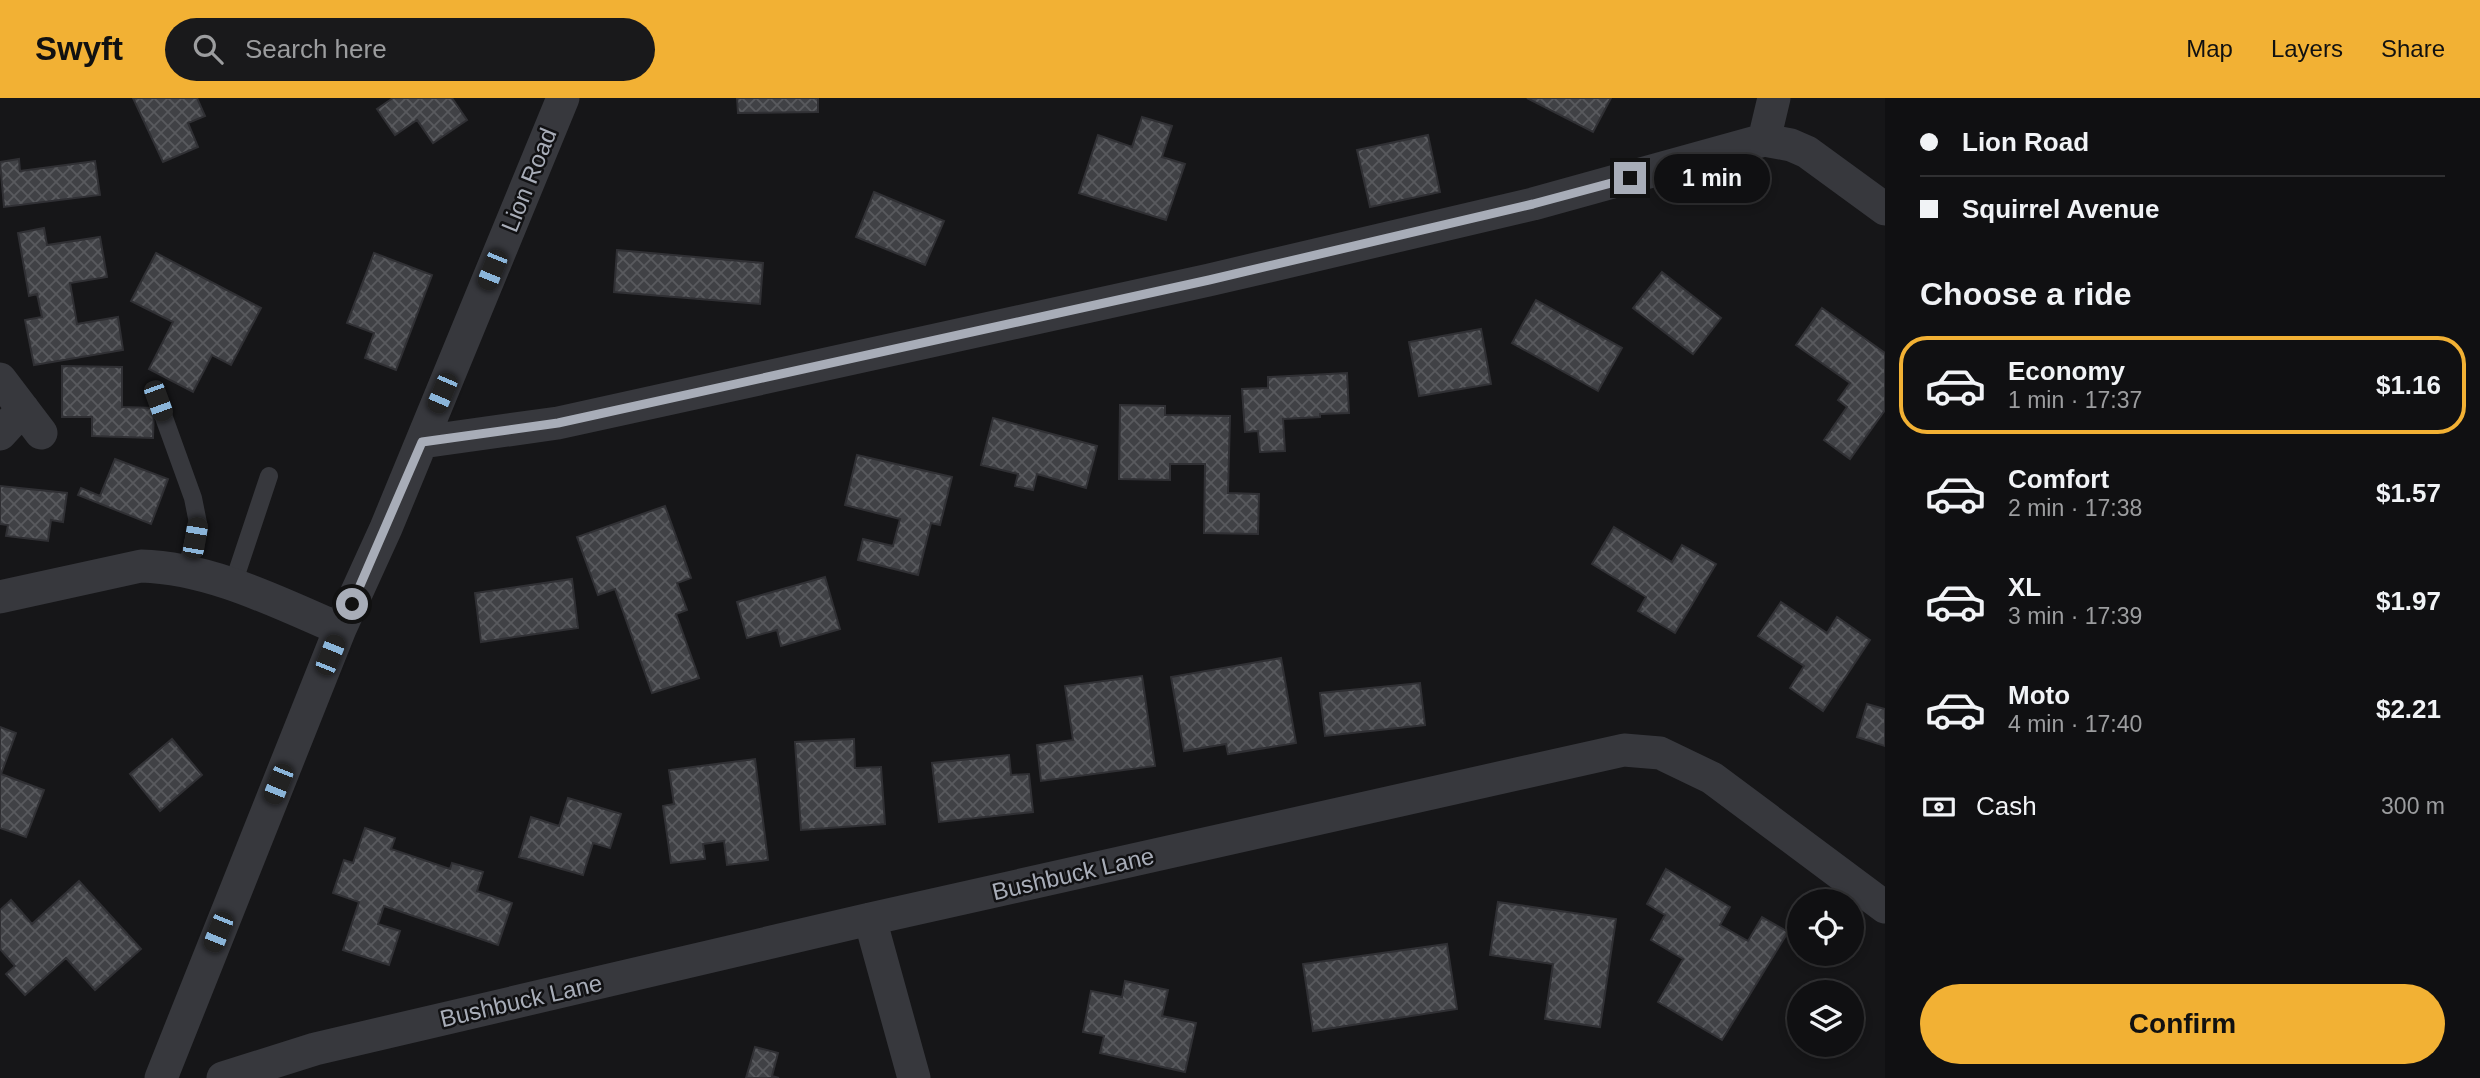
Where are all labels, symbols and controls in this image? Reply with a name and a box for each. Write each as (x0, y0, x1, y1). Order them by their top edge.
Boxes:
search box (165, 18, 655, 81)
text: Swyft (35, 30, 123, 67)
icon: search (189, 30, 227, 68)
text: Search here (245, 34, 387, 64)
text: Map (2186, 35, 2233, 62)
text: Layers (2271, 35, 2343, 62)
text: Share (2381, 35, 2445, 62)
street label: Lion Road (496, 124, 562, 236)
text: Lion Road (1962, 127, 2089, 157)
callout: 1 min (1654, 154, 1770, 202)
route end (1614, 162, 1646, 194)
text: 1 min (1682, 165, 1742, 191)
text: Squirrel Avenue (1962, 194, 2159, 224)
car (475, 247, 510, 293)
text: Choose a ride (1920, 276, 2132, 312)
icon: car (1924, 354, 1987, 417)
text: Economy (2008, 356, 2125, 386)
car (425, 370, 460, 416)
text: $1.16 (2376, 370, 2441, 400)
car (141, 378, 176, 424)
text: 1 min · 17:37 (2008, 387, 2142, 413)
icon: car (1924, 462, 1987, 525)
text: Comfort (2008, 464, 2109, 494)
text: $1.57 (2376, 478, 2441, 508)
text: 2 min · 17:38 (2008, 495, 2142, 521)
car (182, 515, 209, 561)
icon: car (1924, 570, 1987, 633)
text: XL (2008, 572, 2041, 602)
text: $1.97 (2376, 586, 2441, 616)
route start (336, 588, 368, 620)
text: 3 min · 17:39 (2008, 603, 2142, 629)
car (313, 632, 348, 678)
icon: car (1924, 678, 1987, 741)
text: Moto (2008, 680, 2070, 710)
text: $2.21 (2376, 694, 2441, 724)
text: 4 min · 17:40 (2008, 711, 2142, 737)
car (261, 761, 296, 807)
icon: cash (1920, 788, 1958, 826)
text: Cash (1976, 791, 2037, 821)
text: 300 m (2381, 793, 2445, 819)
street label: Bushbuck Lane (989, 842, 1157, 905)
map controls (1787, 889, 1864, 1057)
button: locate (1787, 889, 1864, 966)
car (201, 909, 236, 955)
street label: Bushbuck Lane (437, 969, 605, 1032)
button: layers (1787, 980, 1864, 1057)
button: Confirm (1920, 984, 2445, 1064)

